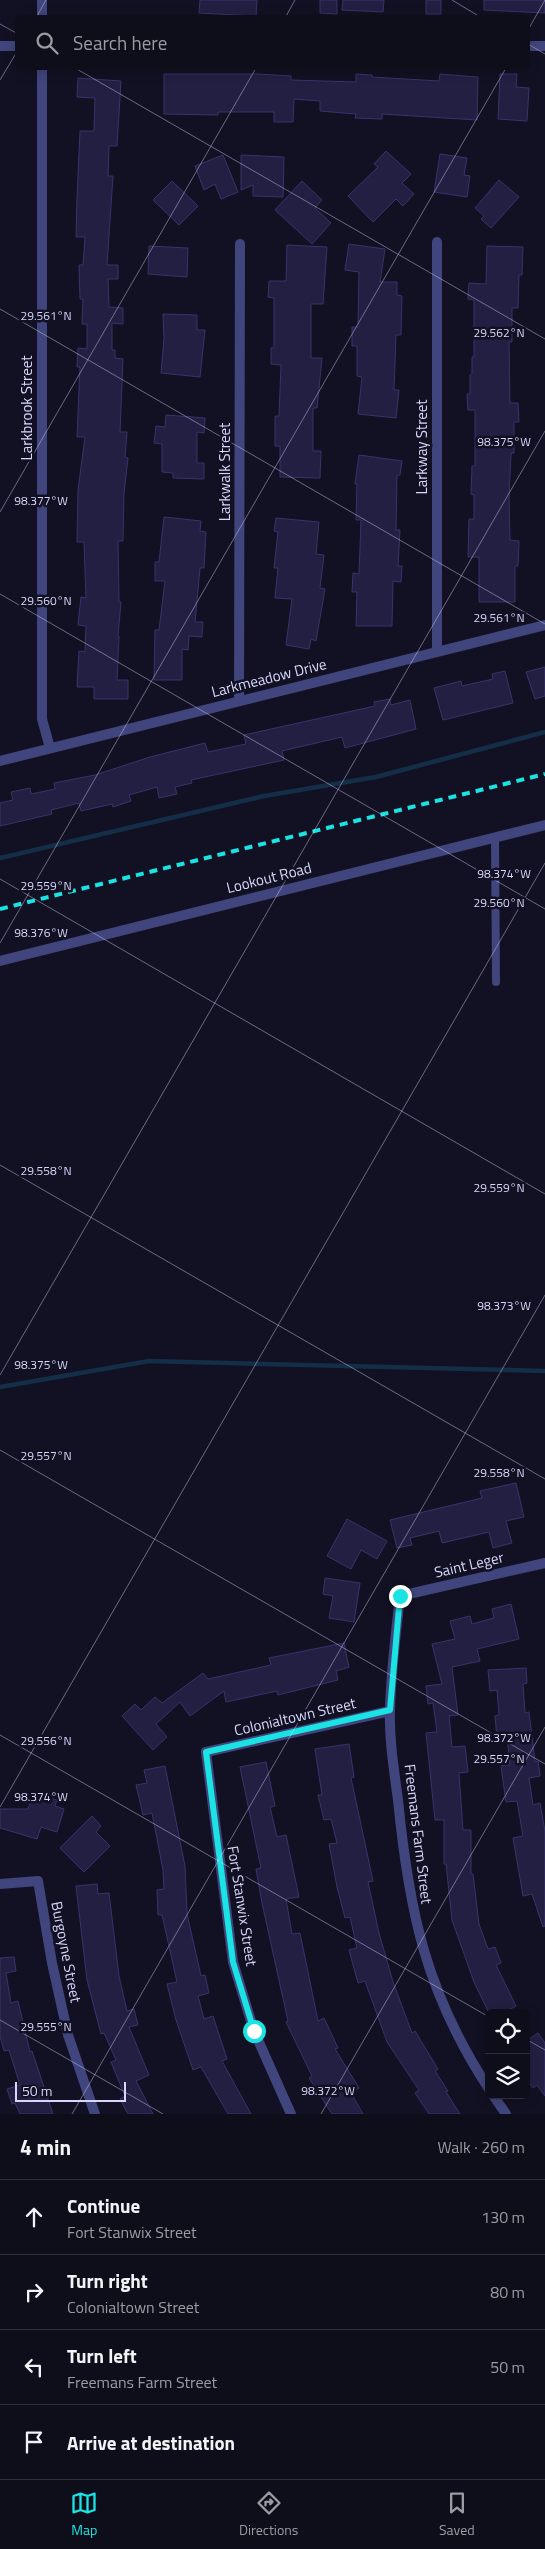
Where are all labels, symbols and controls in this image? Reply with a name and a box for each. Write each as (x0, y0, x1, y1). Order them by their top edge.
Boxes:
search box (15, 15, 530, 70)
text: Search here (73, 28, 167, 57)
icon: search (33, 29, 61, 57)
text: 29.561°N (20, 306, 72, 325)
text: 29.562°N (473, 323, 525, 342)
street label: Larkbrook Street (15, 355, 38, 461)
street label: Larkway Street (410, 399, 433, 495)
street label: Larkwalk Street (213, 422, 236, 521)
text: 98.375°W (477, 432, 531, 451)
text: 98.377°W (14, 491, 68, 510)
text: 29.560°N (20, 591, 72, 610)
text: 29.561°N (473, 608, 525, 627)
street label: Larkmeadow Drive (209, 652, 329, 703)
street label: Lookout Road (224, 856, 314, 899)
text: 98.374°W (477, 864, 531, 883)
text: 29.559°N (20, 876, 72, 895)
text: 29.560°N (473, 893, 525, 912)
text: 98.376°W (14, 923, 68, 942)
text: 29.558°N (20, 1161, 72, 1180)
text: 29.559°N (473, 1178, 525, 1197)
text: 98.373°W (477, 1296, 531, 1315)
text: 98.375°W (14, 1355, 68, 1374)
text: 29.557°N (20, 1446, 72, 1465)
text: 29.558°N (473, 1463, 525, 1482)
street label: Saint Leger (432, 1545, 506, 1584)
route end (389, 1585, 412, 1608)
street label: Colonialtown Street (232, 1691, 359, 1742)
text: 98.372°W (477, 1728, 531, 1747)
text: 29.556°N (20, 1731, 72, 1750)
text: 29.557°N (473, 1749, 525, 1768)
street label: Freemans Farm Street (399, 1763, 439, 1906)
text: 98.374°W (14, 1787, 68, 1806)
street label: Fort Stanwix Street (222, 1844, 263, 1968)
street label: Burgoyne Street (45, 1899, 88, 2005)
map controls (485, 2009, 530, 2099)
button: locate (485, 2009, 530, 2054)
text: 29.555°N (20, 2017, 72, 2036)
route start (243, 2020, 266, 2043)
button: layers (485, 2054, 530, 2099)
scale bar (15, 2079, 126, 2102)
text: 50 m (22, 2080, 52, 2101)
text: 98.372°W (301, 2081, 355, 2100)
text: 4 min (20, 2131, 71, 2163)
text: Walk · 260 m (437, 2135, 525, 2159)
text: Continue (67, 2191, 140, 2220)
icon: ahead (20, 2203, 48, 2231)
text: 130 m (481, 2205, 525, 2229)
text: Fort Stanwix Street (67, 2220, 197, 2244)
text: Turn right (67, 2266, 148, 2295)
icon: right (20, 2278, 48, 2306)
text: 80 m (490, 2280, 525, 2304)
text: Colonialtown Street (67, 2295, 199, 2319)
text: Turn left (67, 2341, 137, 2370)
icon: left (20, 2353, 48, 2381)
text: 50 m (490, 2355, 525, 2379)
text: Freemans Farm Street (67, 2370, 217, 2394)
icon: arrive (20, 2428, 48, 2456)
text: Arrive at destination (67, 2428, 235, 2457)
tab: Map (70, 2489, 98, 2540)
tab: Directions (239, 2489, 298, 2540)
tab: Saved (439, 2489, 475, 2540)

